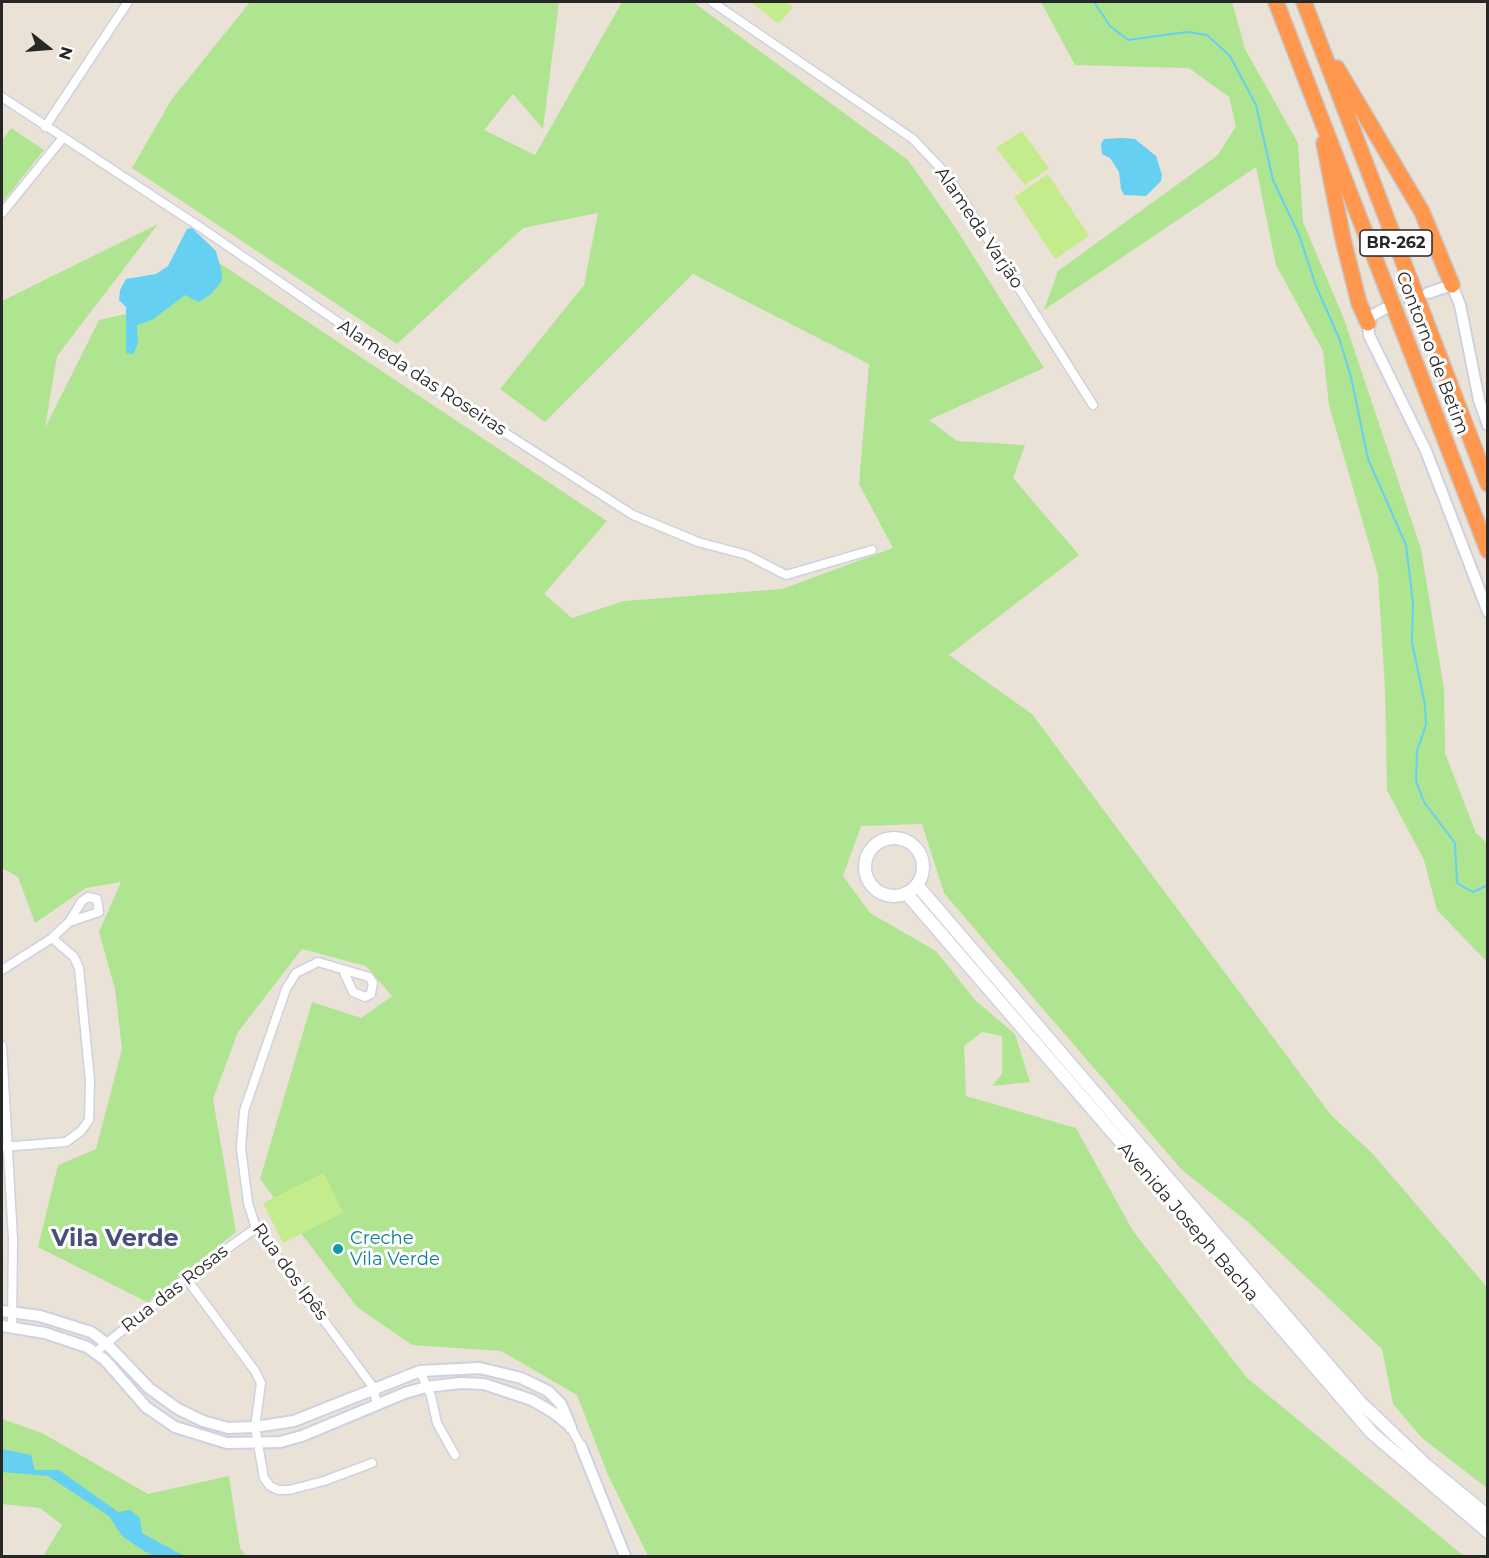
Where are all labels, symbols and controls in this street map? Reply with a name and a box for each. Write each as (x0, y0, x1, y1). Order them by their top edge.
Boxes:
north arrow (18, 18, 78, 78)
text: N (55, 44, 77, 62)
street label: Alameda Varjão (930, 163, 1028, 293)
road number: BR-262 (1360, 230, 1432, 256)
street label: Contorno de Betim (1391, 268, 1473, 438)
street label: Alameda das Roseiras (334, 315, 510, 441)
street label: Avenida Joseph Bacha (1113, 1138, 1263, 1306)
street label: Rua dos Ipês (248, 1219, 332, 1325)
district label: Vila Verde (51, 1225, 179, 1253)
place label: Creche Vila Verde (350, 1228, 440, 1270)
street label: Rua das Rosas (117, 1241, 233, 1337)
marker: Creche Vila Verde (331, 1242, 345, 1256)

